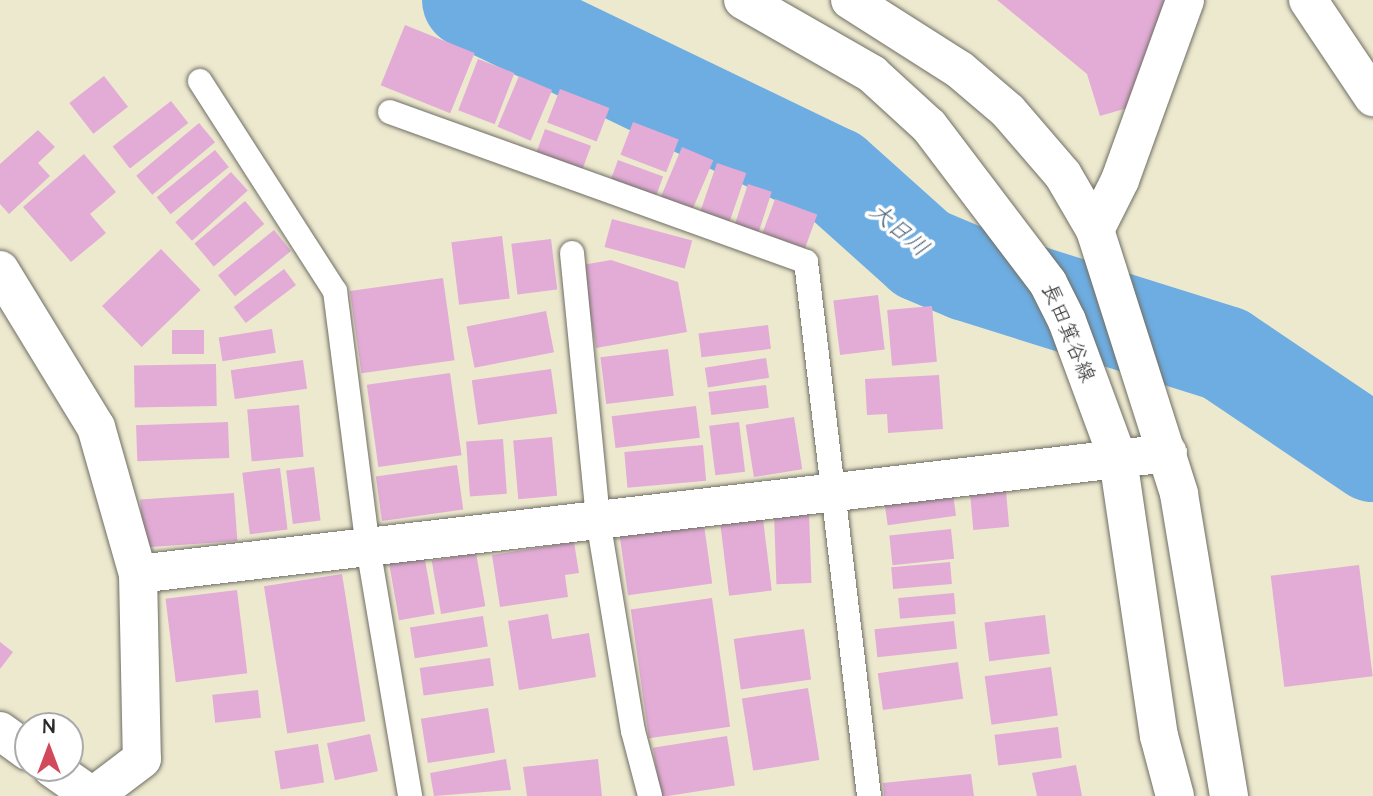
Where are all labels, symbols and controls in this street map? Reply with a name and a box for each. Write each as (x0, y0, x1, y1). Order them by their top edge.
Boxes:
water label: 大日川 (864, 197, 934, 263)
street label: 長田箕谷線 (1036, 280, 1100, 386)
north arrow (14, 712, 84, 782)
text: N (43, 714, 55, 741)

